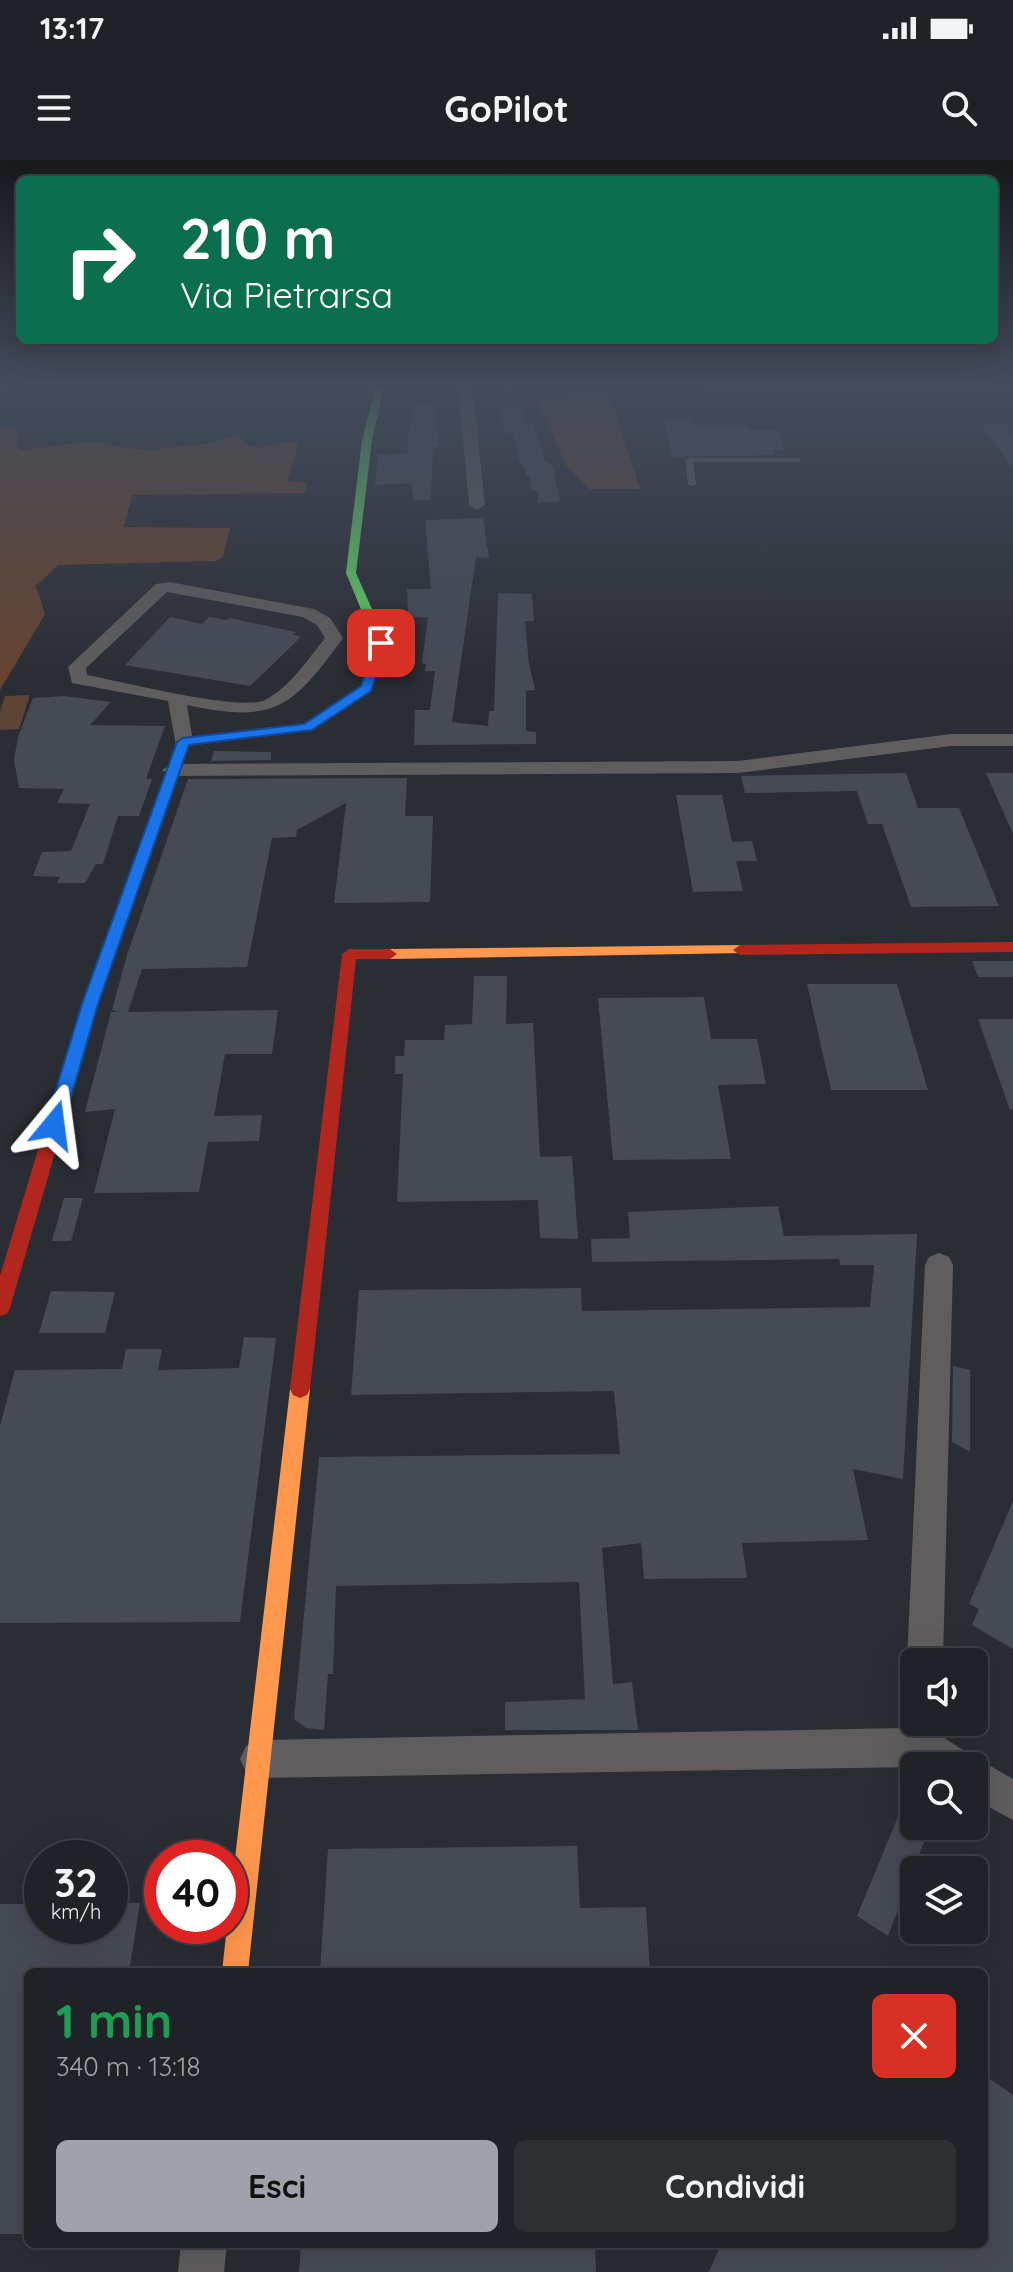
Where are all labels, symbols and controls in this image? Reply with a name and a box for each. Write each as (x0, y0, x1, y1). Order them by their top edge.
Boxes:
text: 13:17 (40, 9, 104, 47)
icon: menu (32, 86, 76, 130)
text: GoPilot (444, 86, 569, 131)
icon: search (937, 86, 981, 130)
text: 210 m (180, 203, 335, 273)
icon: right (48, 208, 152, 312)
text: Via Pietrarsa (180, 272, 393, 317)
pin (347, 609, 415, 677)
icon: arrive (359, 621, 403, 665)
position arrow (12.0, 1083, 96.0, 1167)
map controls (900, 1648, 988, 1944)
button: sound (900, 1648, 988, 1736)
button: search (900, 1752, 988, 1840)
speed limit sign: 40 (144, 1840, 248, 1944)
button: layers (900, 1856, 988, 1944)
text: 32 (54, 1857, 98, 1907)
text: km/h (51, 1899, 101, 1924)
text: 1 min (56, 1990, 172, 2050)
button: close (872, 1994, 956, 2078)
text: 340 m · 13:18 (56, 2050, 201, 2083)
button: Esci (56, 2140, 498, 2232)
button: Condividi (514, 2140, 956, 2232)

